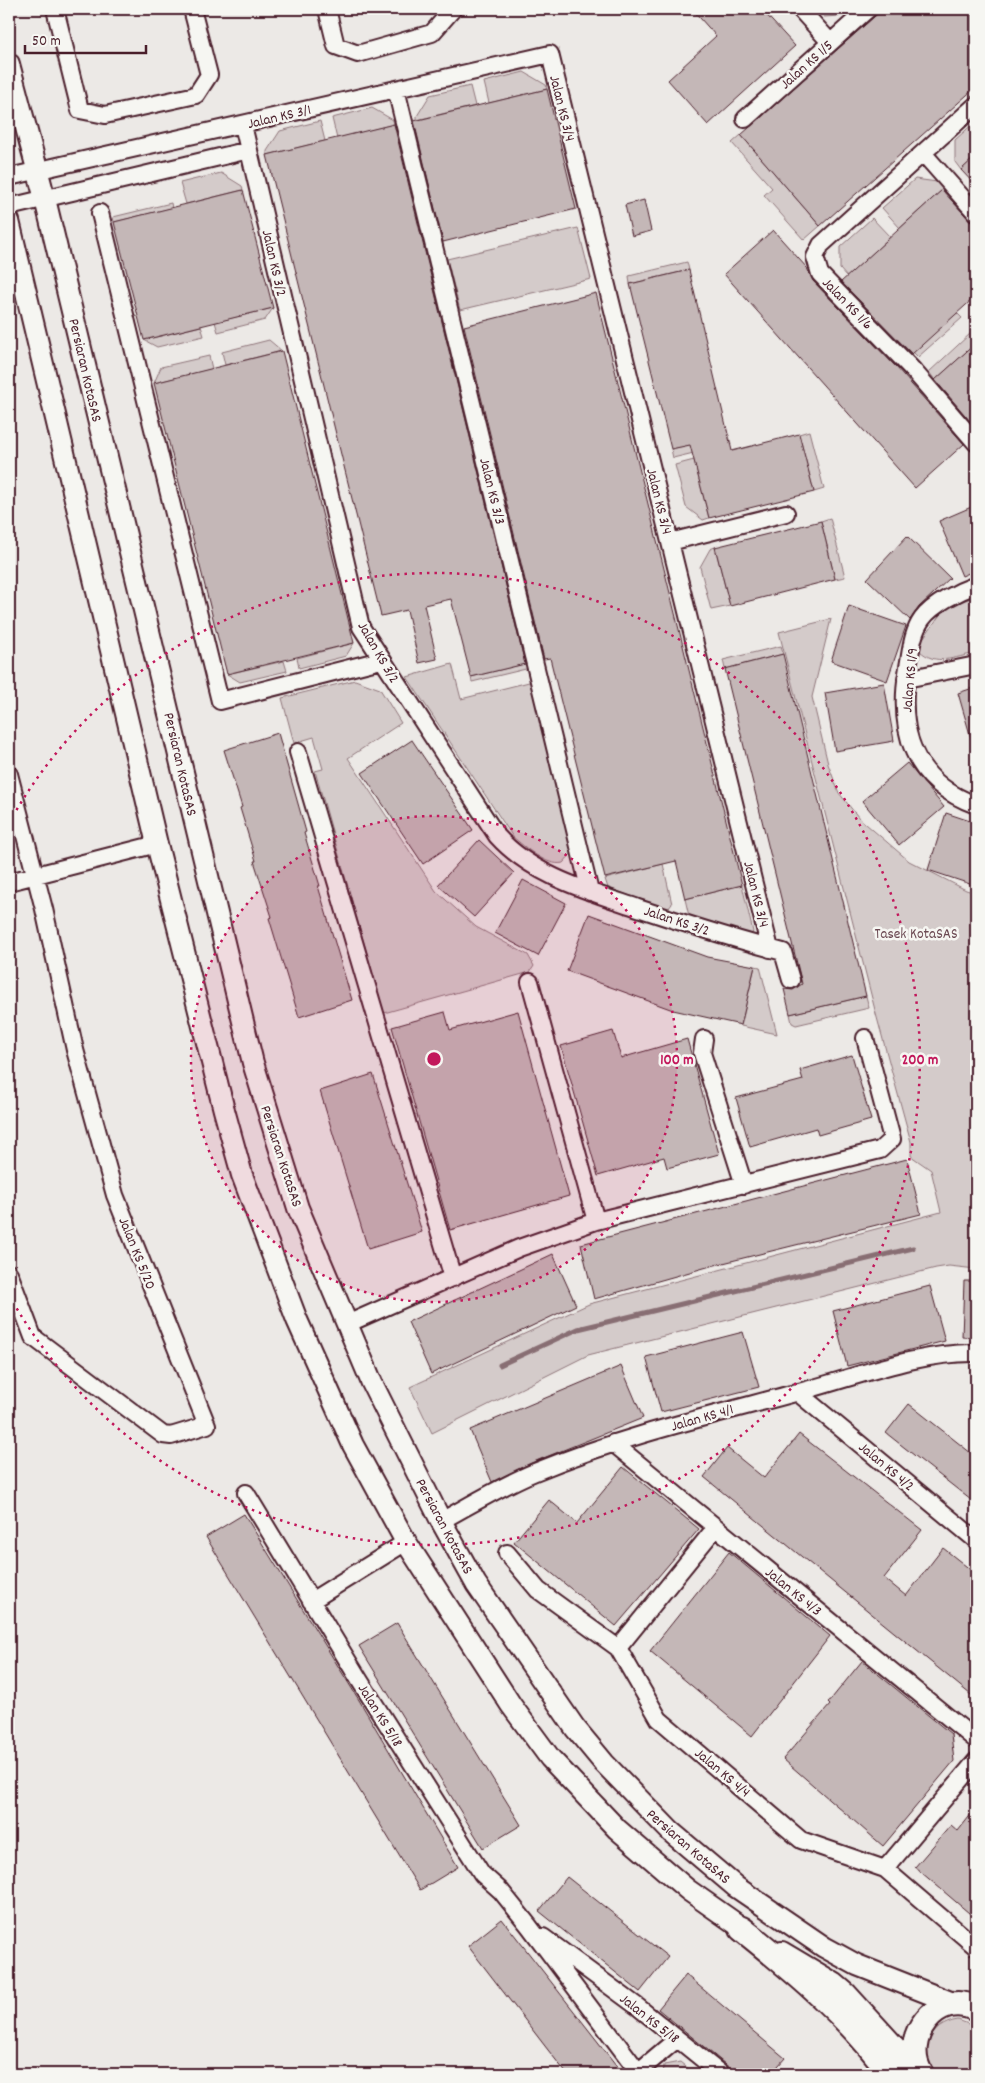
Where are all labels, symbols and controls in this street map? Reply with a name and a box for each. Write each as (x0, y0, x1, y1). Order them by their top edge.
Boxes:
scale bar (25, 22, 146, 54)
text: 50 m (32, 31, 61, 53)
street label: Jalan KS 1/5 (776, 36, 839, 95)
street label: Jalan KS 3/4 (542, 73, 580, 144)
street label: Jalan KS 3/1 (245, 100, 313, 136)
street label: Jalan KS 3/2 (255, 228, 291, 299)
street label: Jalan KS 1/6 (816, 273, 877, 336)
street label: Persiaran KotaSAS (61, 317, 107, 424)
street label: Jalan KS 3/3 (472, 456, 510, 527)
street label: Jalan KS 3/4 (639, 466, 677, 537)
street label: Jalan KS 3/2 (351, 618, 404, 688)
street label: Jalan KS 1/9 (897, 647, 925, 713)
street label: Persiaran KotaSAS (156, 711, 202, 818)
street label: Jalan KS 3/4 (736, 859, 774, 930)
street label: Jalan KS 3/2 (641, 901, 712, 943)
park label: Tasek KotaSAS (874, 924, 958, 946)
centre of rings (425, 1050, 443, 1068)
text: 100 m (660, 1050, 694, 1072)
text: 200 m (902, 1050, 938, 1072)
street label: Persiaran KotaSAS (253, 1103, 307, 1210)
street label: Jalan KS 5/20 (112, 1214, 161, 1293)
street label: Jalan KS 4/1 (669, 1399, 736, 1438)
street label: Jalan KS 4/2 (853, 1437, 919, 1498)
street label: Persiaran KotaSAS (409, 1475, 478, 1579)
street label: Jalan KS 4/3 (760, 1563, 826, 1622)
street label: Jalan KS 5/18 (351, 1680, 407, 1752)
street label: Jalan KS 4/4 (689, 1744, 755, 1804)
street label: Persiaran KotaSAS (641, 1805, 735, 1890)
street label: Jalan KS 5/18 (614, 1989, 684, 2050)

